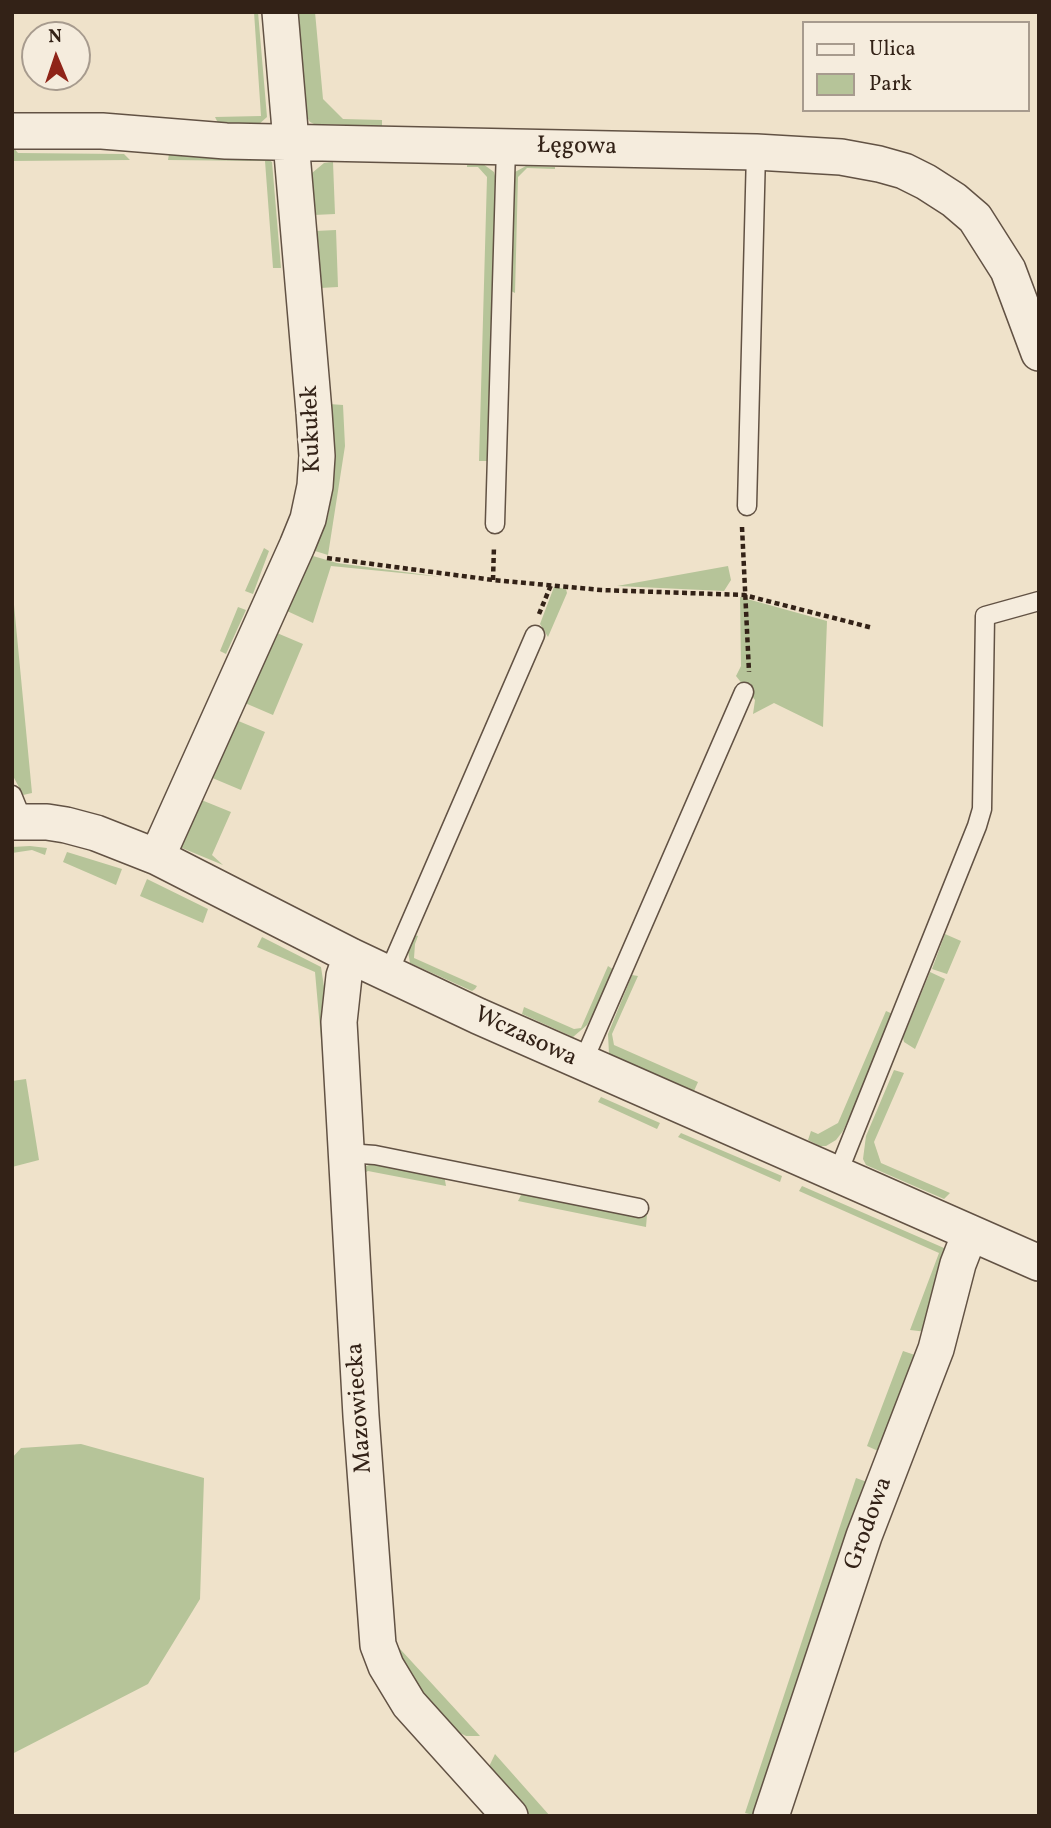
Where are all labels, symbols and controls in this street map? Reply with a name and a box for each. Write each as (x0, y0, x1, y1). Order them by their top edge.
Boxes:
north arrow (21, 21, 91, 91)
legend (802, 21, 1030, 112)
text: N (48, 24, 63, 50)
text: Ulica (869, 35, 916, 64)
text: Park (869, 70, 912, 99)
street label: Łęgowa (537, 133, 617, 163)
street label: Kukułek (297, 384, 329, 474)
street label: Wczasowa (469, 1002, 581, 1074)
street label: Mazowiecka (342, 1342, 380, 1474)
street label: Grodowa (840, 1474, 900, 1574)

